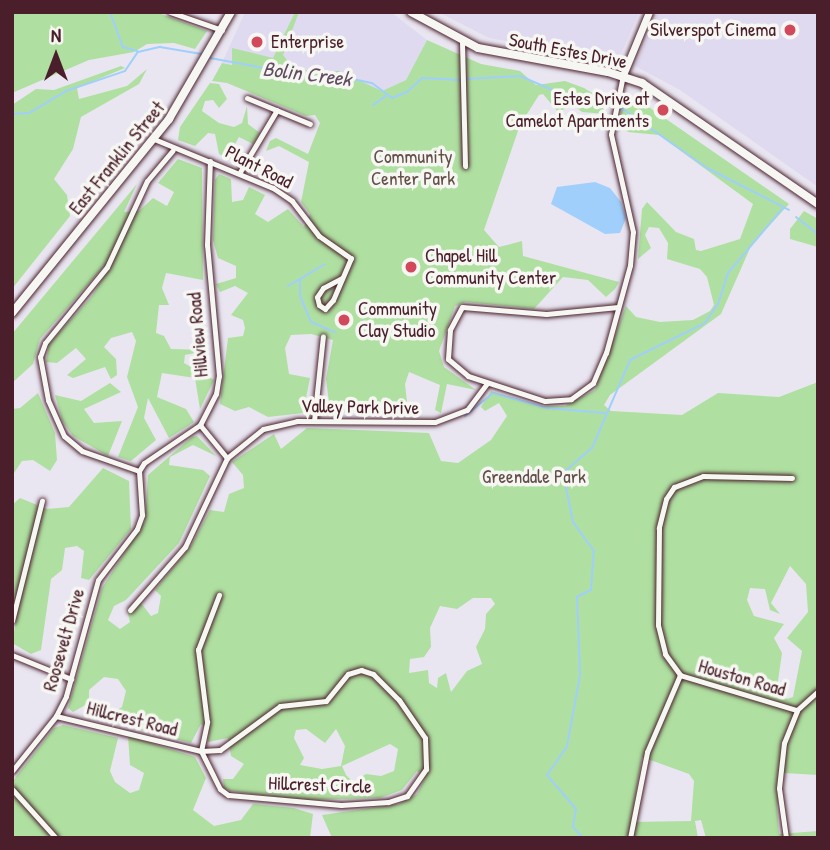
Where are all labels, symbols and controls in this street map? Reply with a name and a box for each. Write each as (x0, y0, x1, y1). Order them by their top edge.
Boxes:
place label: Silverspot Cinema (650, 19, 776, 41)
north arrow (21, 21, 91, 91)
text: N (51, 22, 61, 48)
marker: Silverspot Cinema (782, 22, 798, 38)
street label: South Estes Drive (507, 28, 629, 74)
place label: Enterprise (271, 31, 344, 53)
marker: Enterprise (249, 34, 265, 50)
water label: Bolin Creek (261, 56, 353, 92)
place label: Estes Drive at Camelot Apartments (505, 88, 649, 132)
street label: East Franklin Street (64, 97, 170, 219)
marker: Estes Drive at Camelot Apartments (655, 102, 671, 118)
street label: Plant Road (222, 140, 296, 194)
park label: Community Center Park (371, 146, 455, 190)
place label: Chapel Hill Community Center (425, 245, 556, 289)
marker: Chapel Hill Community Center (403, 259, 419, 275)
street label: Hillview Road (183, 292, 213, 378)
place label: Community Clay Studio (358, 298, 437, 342)
marker: Community Clay Studio (336, 312, 352, 328)
street label: Valley Park Drive (301, 395, 419, 419)
park label: Greendale Park (482, 466, 586, 488)
street label: Roosevelt Drive (38, 586, 90, 694)
street label: Houston Road (696, 655, 788, 701)
street label: Hillcrest Road (84, 697, 180, 741)
street label: Hillcrest Circle (268, 772, 372, 798)

